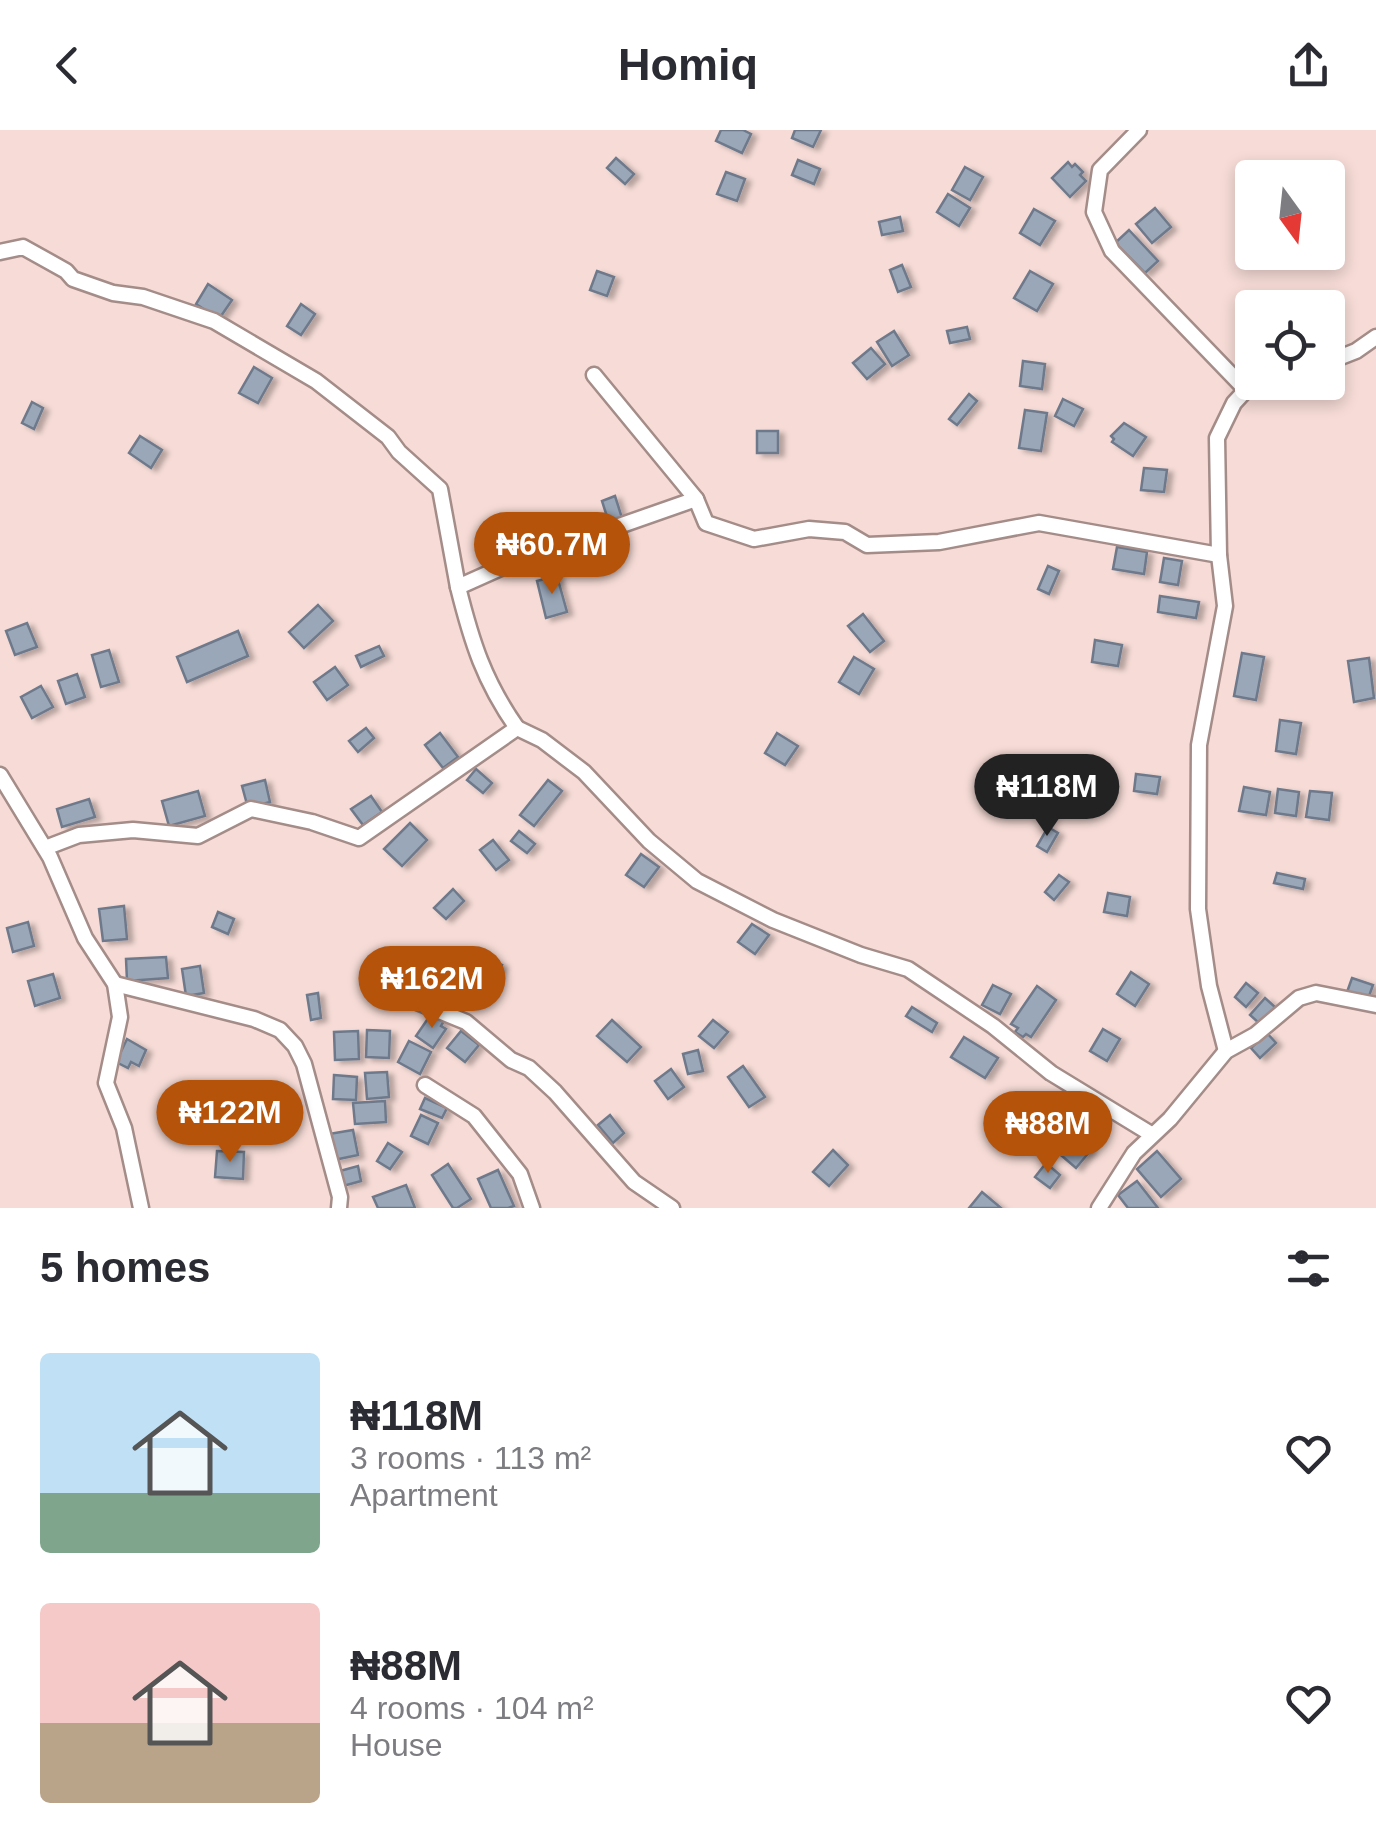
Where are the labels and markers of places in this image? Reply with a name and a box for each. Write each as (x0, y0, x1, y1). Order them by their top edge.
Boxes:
pin: ₦60.7M (471, 512, 633, 597)
pin: ₦118M (977, 754, 1117, 839)
pin: ₦162M (362, 946, 502, 1031)
pin: ₦122M (160, 1080, 300, 1165)
pin: ₦88M (989, 1091, 1107, 1176)

